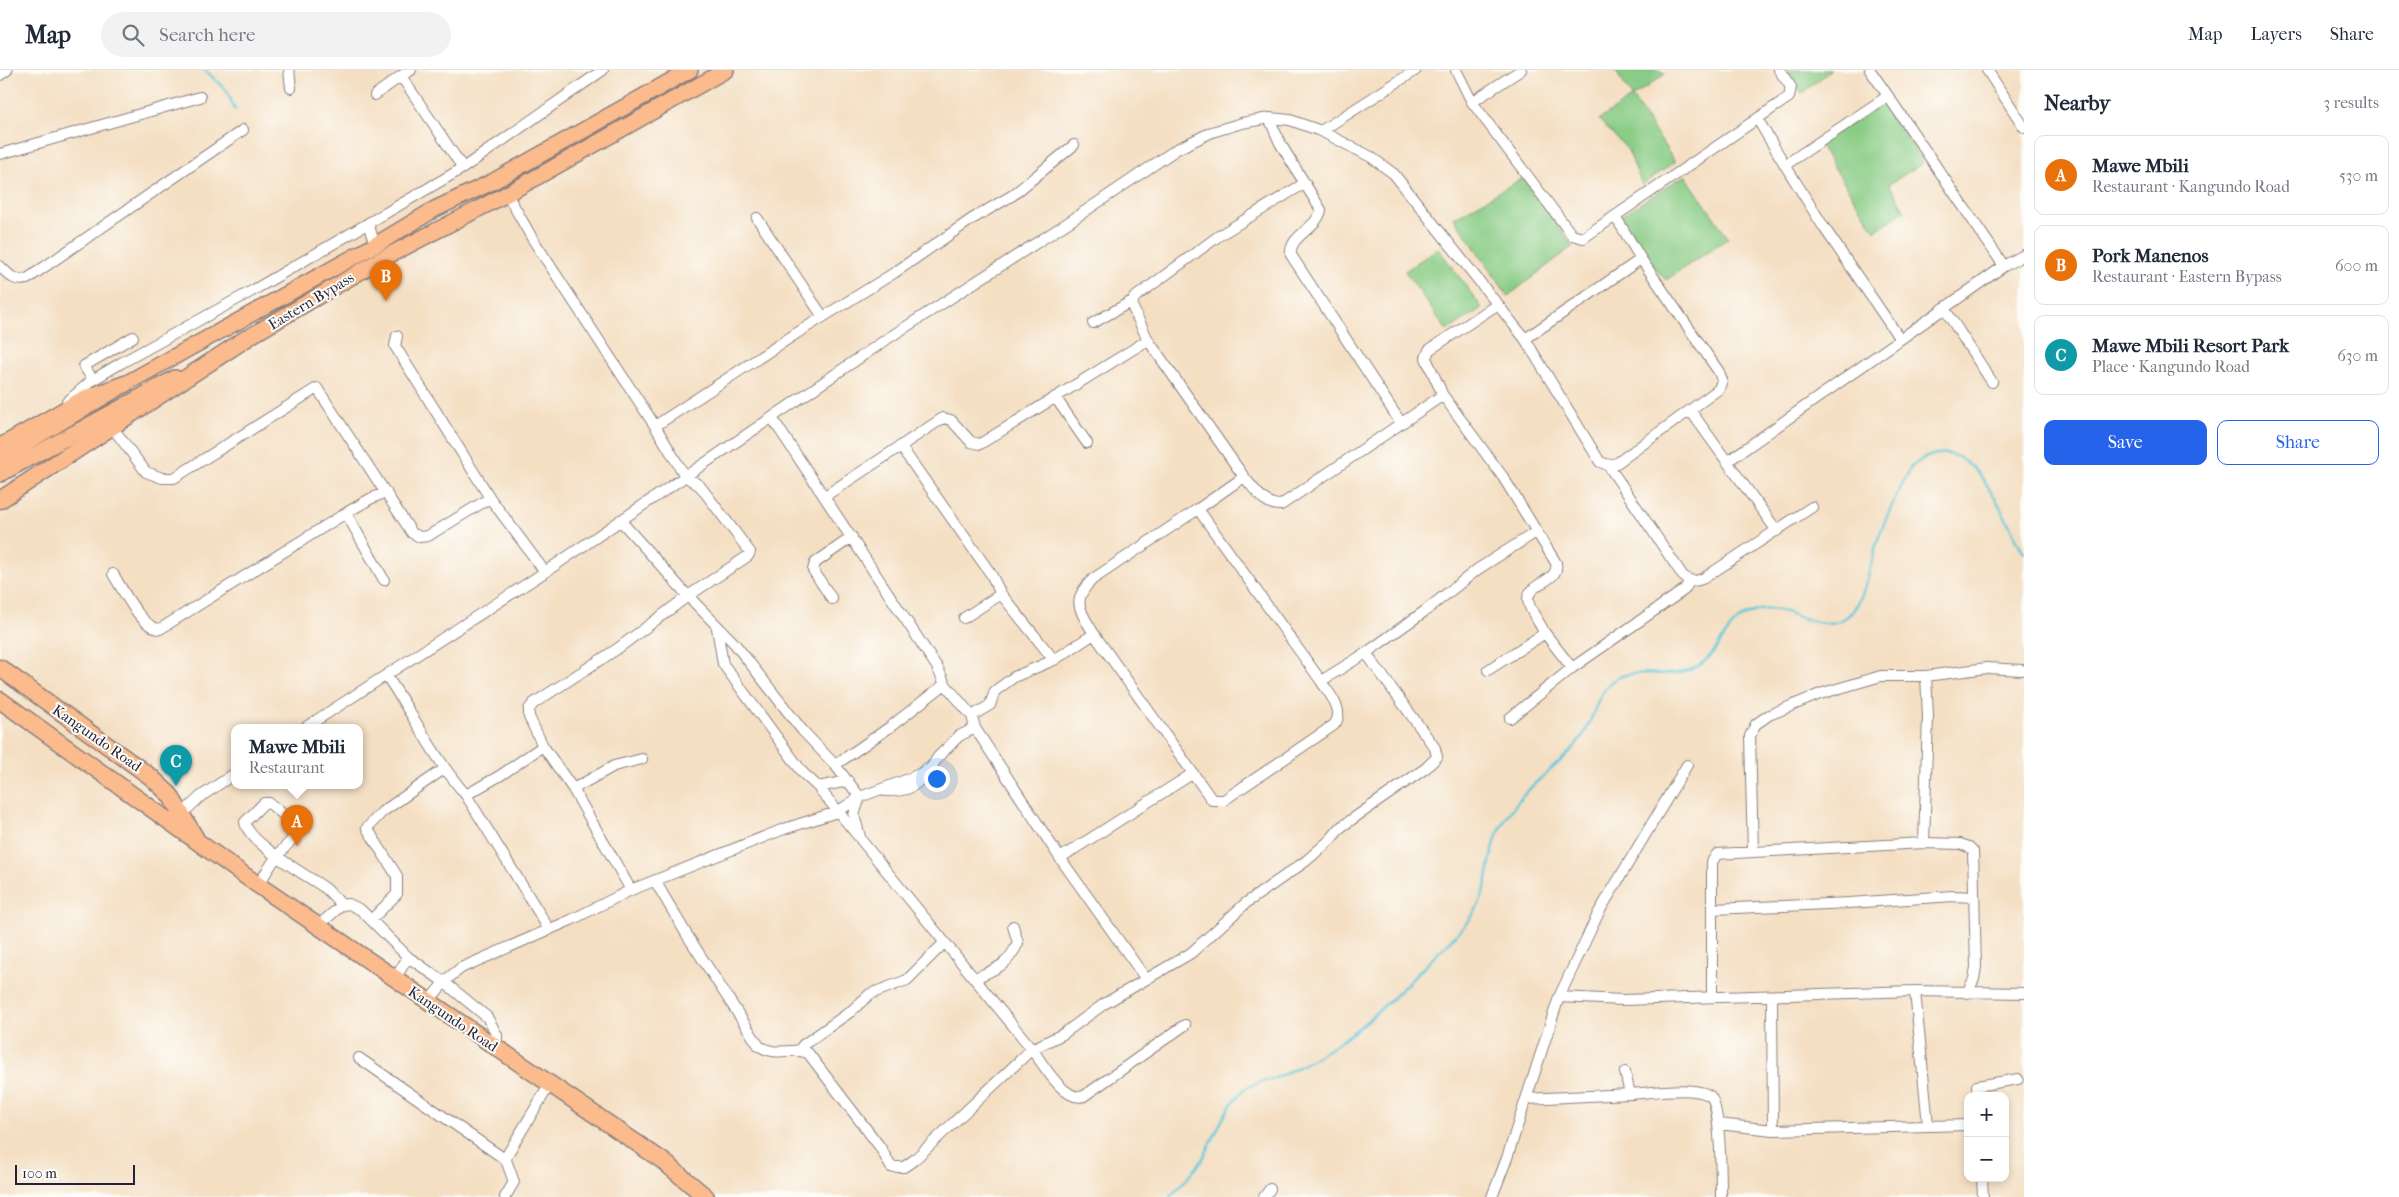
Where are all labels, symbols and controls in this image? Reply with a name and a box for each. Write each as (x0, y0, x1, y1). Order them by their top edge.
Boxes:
search box (101, 12, 451, 57)
text: Map (25, 21, 71, 49)
icon: search (119, 21, 147, 49)
text: Search here (159, 24, 255, 46)
text: Map (2188, 24, 2222, 45)
text: Layers (2250, 24, 2302, 45)
text: Share (2330, 24, 2374, 45)
text: Nearby (2044, 91, 2110, 115)
text: 3 results (2323, 93, 2379, 112)
text: Mawe Mbili (2092, 155, 2189, 177)
text: A (2056, 166, 2066, 185)
text: 530 m (2339, 166, 2378, 185)
text: Restaurant · Kangundo Road (2092, 177, 2290, 196)
text: Pork Manenos (2092, 245, 2208, 267)
text: B (2056, 256, 2066, 275)
text: 600 m (2335, 256, 2378, 275)
pin: B (370, 260, 402, 301)
text: Restaurant · Eastern Bypass (2092, 267, 2282, 286)
street label: Eastern Bypass (265, 268, 357, 334)
text: Mawe Mbili Resort Park (2092, 335, 2289, 357)
text: C (2056, 346, 2066, 365)
text: 630 m (2337, 346, 2378, 365)
text: Place · Kangundo Road (2092, 357, 2250, 376)
button: Save (2044, 420, 2207, 465)
button: Share (2217, 420, 2379, 465)
street label: Kangundo Road (49, 701, 146, 776)
popup (231, 724, 363, 789)
text: Mawe Mbili (249, 736, 345, 758)
pin: C (160, 745, 192, 786)
text: Restaurant (249, 758, 325, 777)
your location (924, 766, 950, 792)
pin: A (281, 805, 313, 846)
street label: Kangundo Road (405, 982, 502, 1056)
map controls (1964, 1092, 2009, 1182)
button: + (1964, 1092, 2009, 1137)
button: − (1964, 1137, 2009, 1182)
scale bar (15, 1162, 135, 1185)
text: 100 m (22, 1165, 57, 1182)

